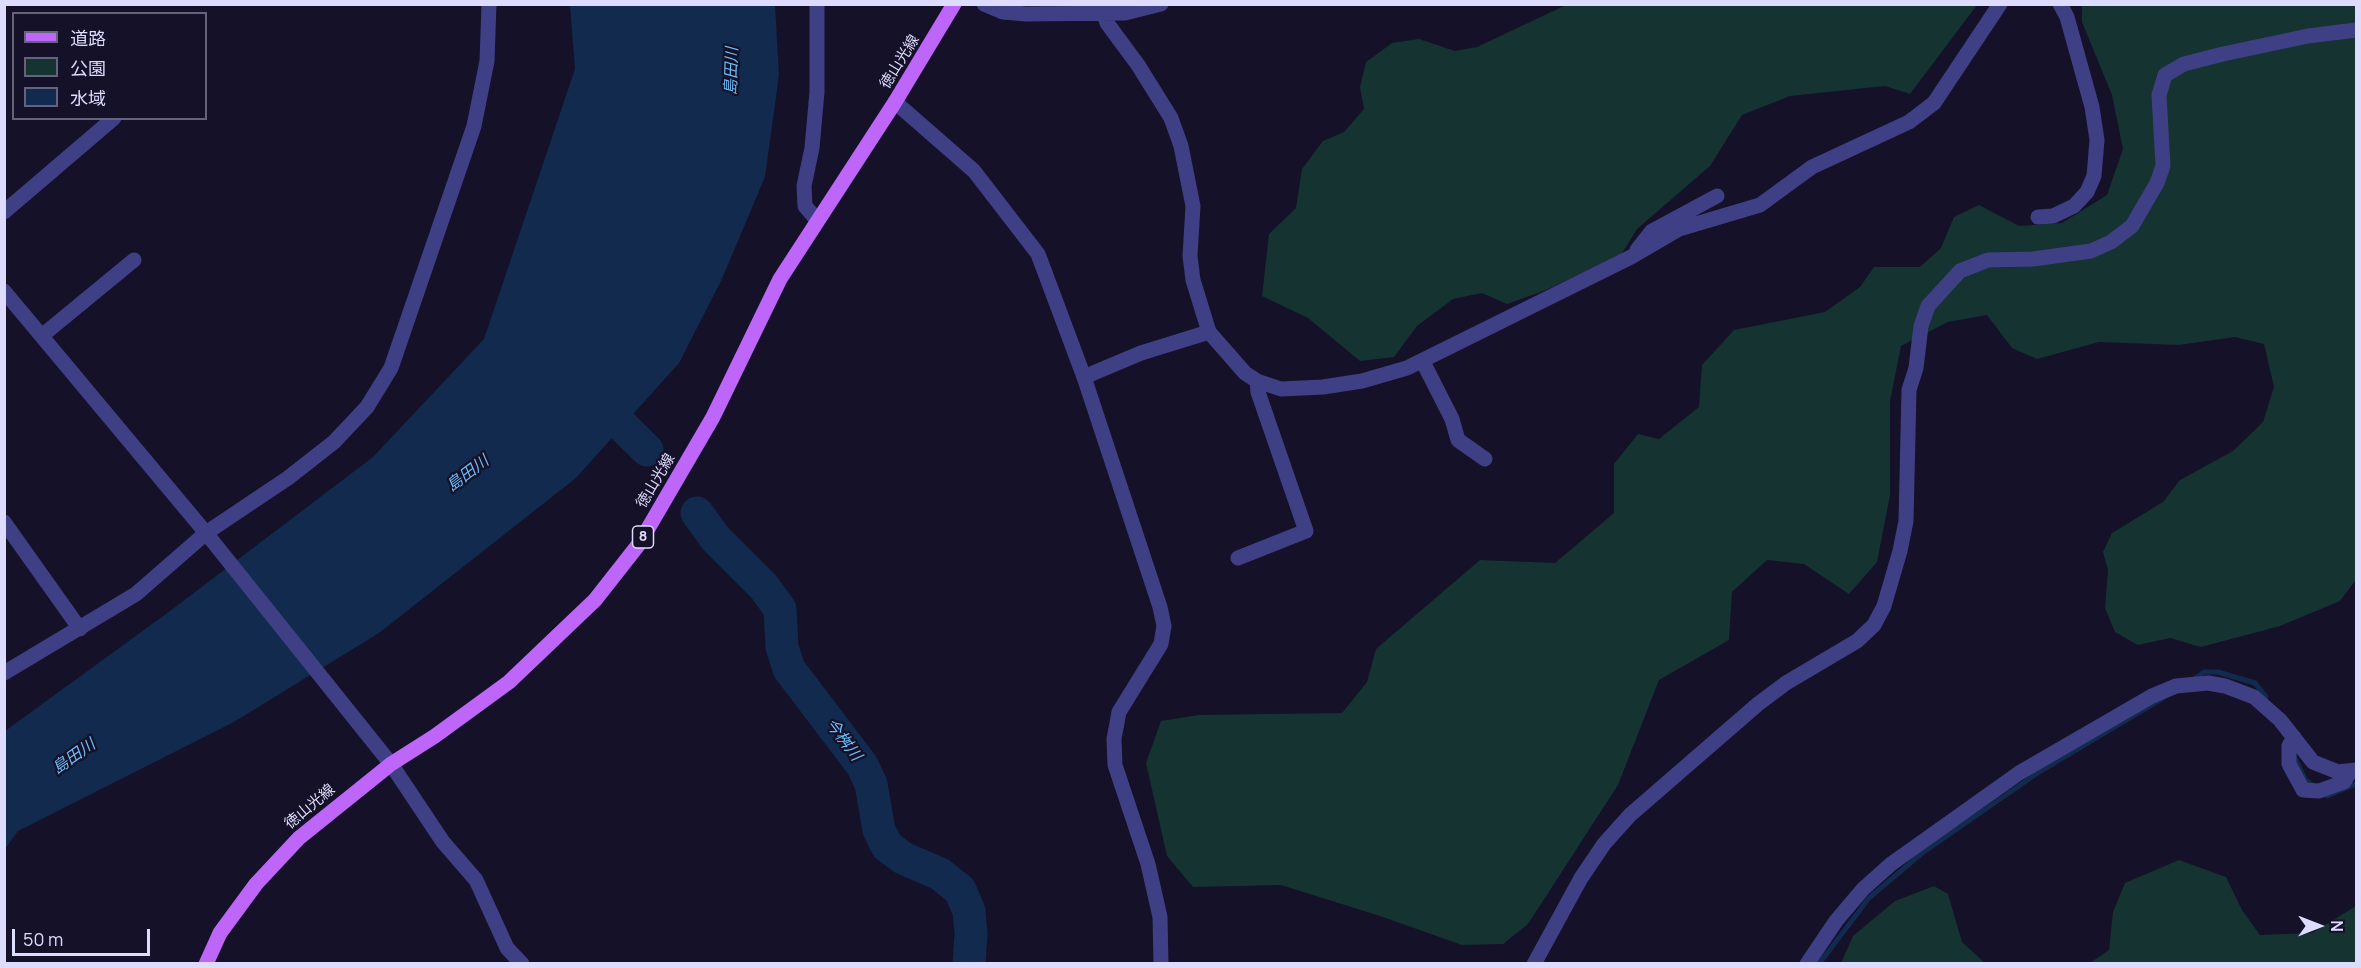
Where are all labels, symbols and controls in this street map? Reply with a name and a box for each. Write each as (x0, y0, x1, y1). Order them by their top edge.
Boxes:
legend (12, 12, 207, 120)
text: 道路 (70, 26, 106, 50)
street label: 徳山光線 (876, 32, 924, 92)
water label: 島田川 (722, 47, 742, 95)
text: 公園 (70, 56, 106, 80)
text: 水域 (70, 86, 106, 110)
street label: 徳山光線 (633, 451, 679, 511)
water label: 島田川 (443, 452, 493, 496)
road number: 8 (632, 526, 654, 548)
water label: 今桝川 (821, 715, 865, 765)
water label: 島田川 (49, 735, 99, 779)
street label: 徳山光線 (281, 781, 339, 833)
north arrow (2289, 896, 2349, 956)
scale bar (15, 917, 153, 955)
text: N (2326, 920, 2348, 932)
text: 50 m (23, 927, 63, 951)

